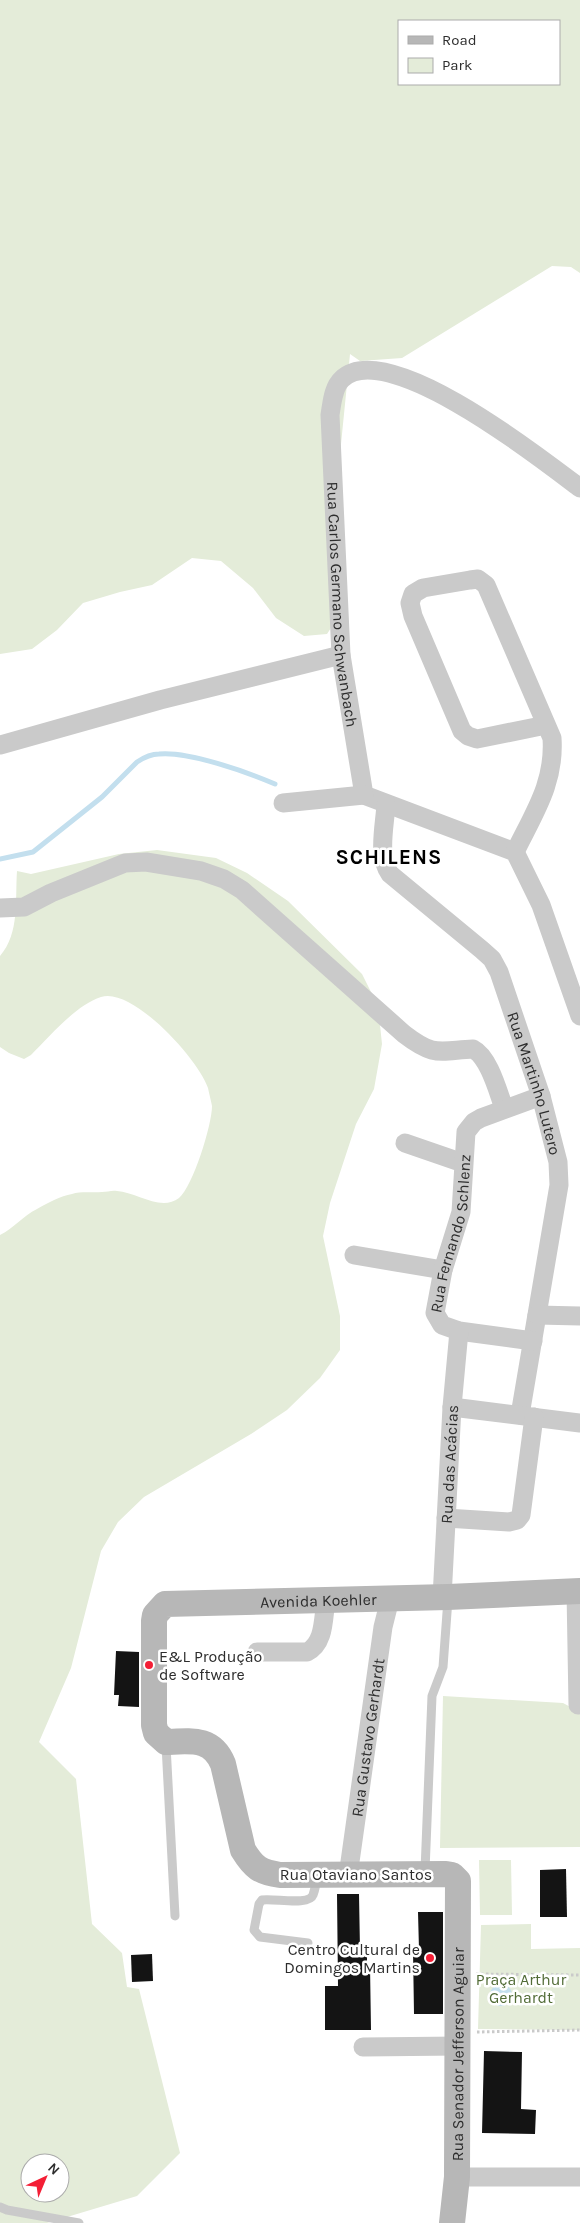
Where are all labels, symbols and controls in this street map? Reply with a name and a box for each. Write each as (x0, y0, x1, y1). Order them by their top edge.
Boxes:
legend (398, 20, 560, 85)
text: Road (442, 31, 477, 49)
text: Park (442, 56, 472, 74)
street label: Rua Carlos Germano Schwanbach (323, 481, 362, 728)
district label: SCHILENS (335, 845, 443, 869)
street label: Rua Martinho Lutero (503, 1009, 565, 1157)
street label: Rua Fernando Schlenz (426, 1154, 475, 1314)
street label: Rua das Acácias (437, 1404, 462, 1524)
street label: Avenida Koehler (260, 1590, 377, 1612)
place label: E&L Produção de Software (159, 1647, 262, 1684)
street label: Rua Gustavo Gerhardt (347, 1657, 389, 1818)
marker: E&L Produção de Software (143, 1659, 155, 1671)
street label: Rua Otaviano Santos (280, 1865, 432, 1884)
place label: Centro Cultural de Domingos Martins (284, 1940, 420, 1977)
street label: Rua Senador Jefferson Aguiar (448, 1947, 468, 2161)
marker: Centro Cultural de Domingos Martins (424, 1952, 436, 1964)
park label: Praça Arthur Gerhardt (476, 1970, 566, 2007)
north arrow (20, 2153, 70, 2203)
text: N (44, 2159, 63, 2179)

